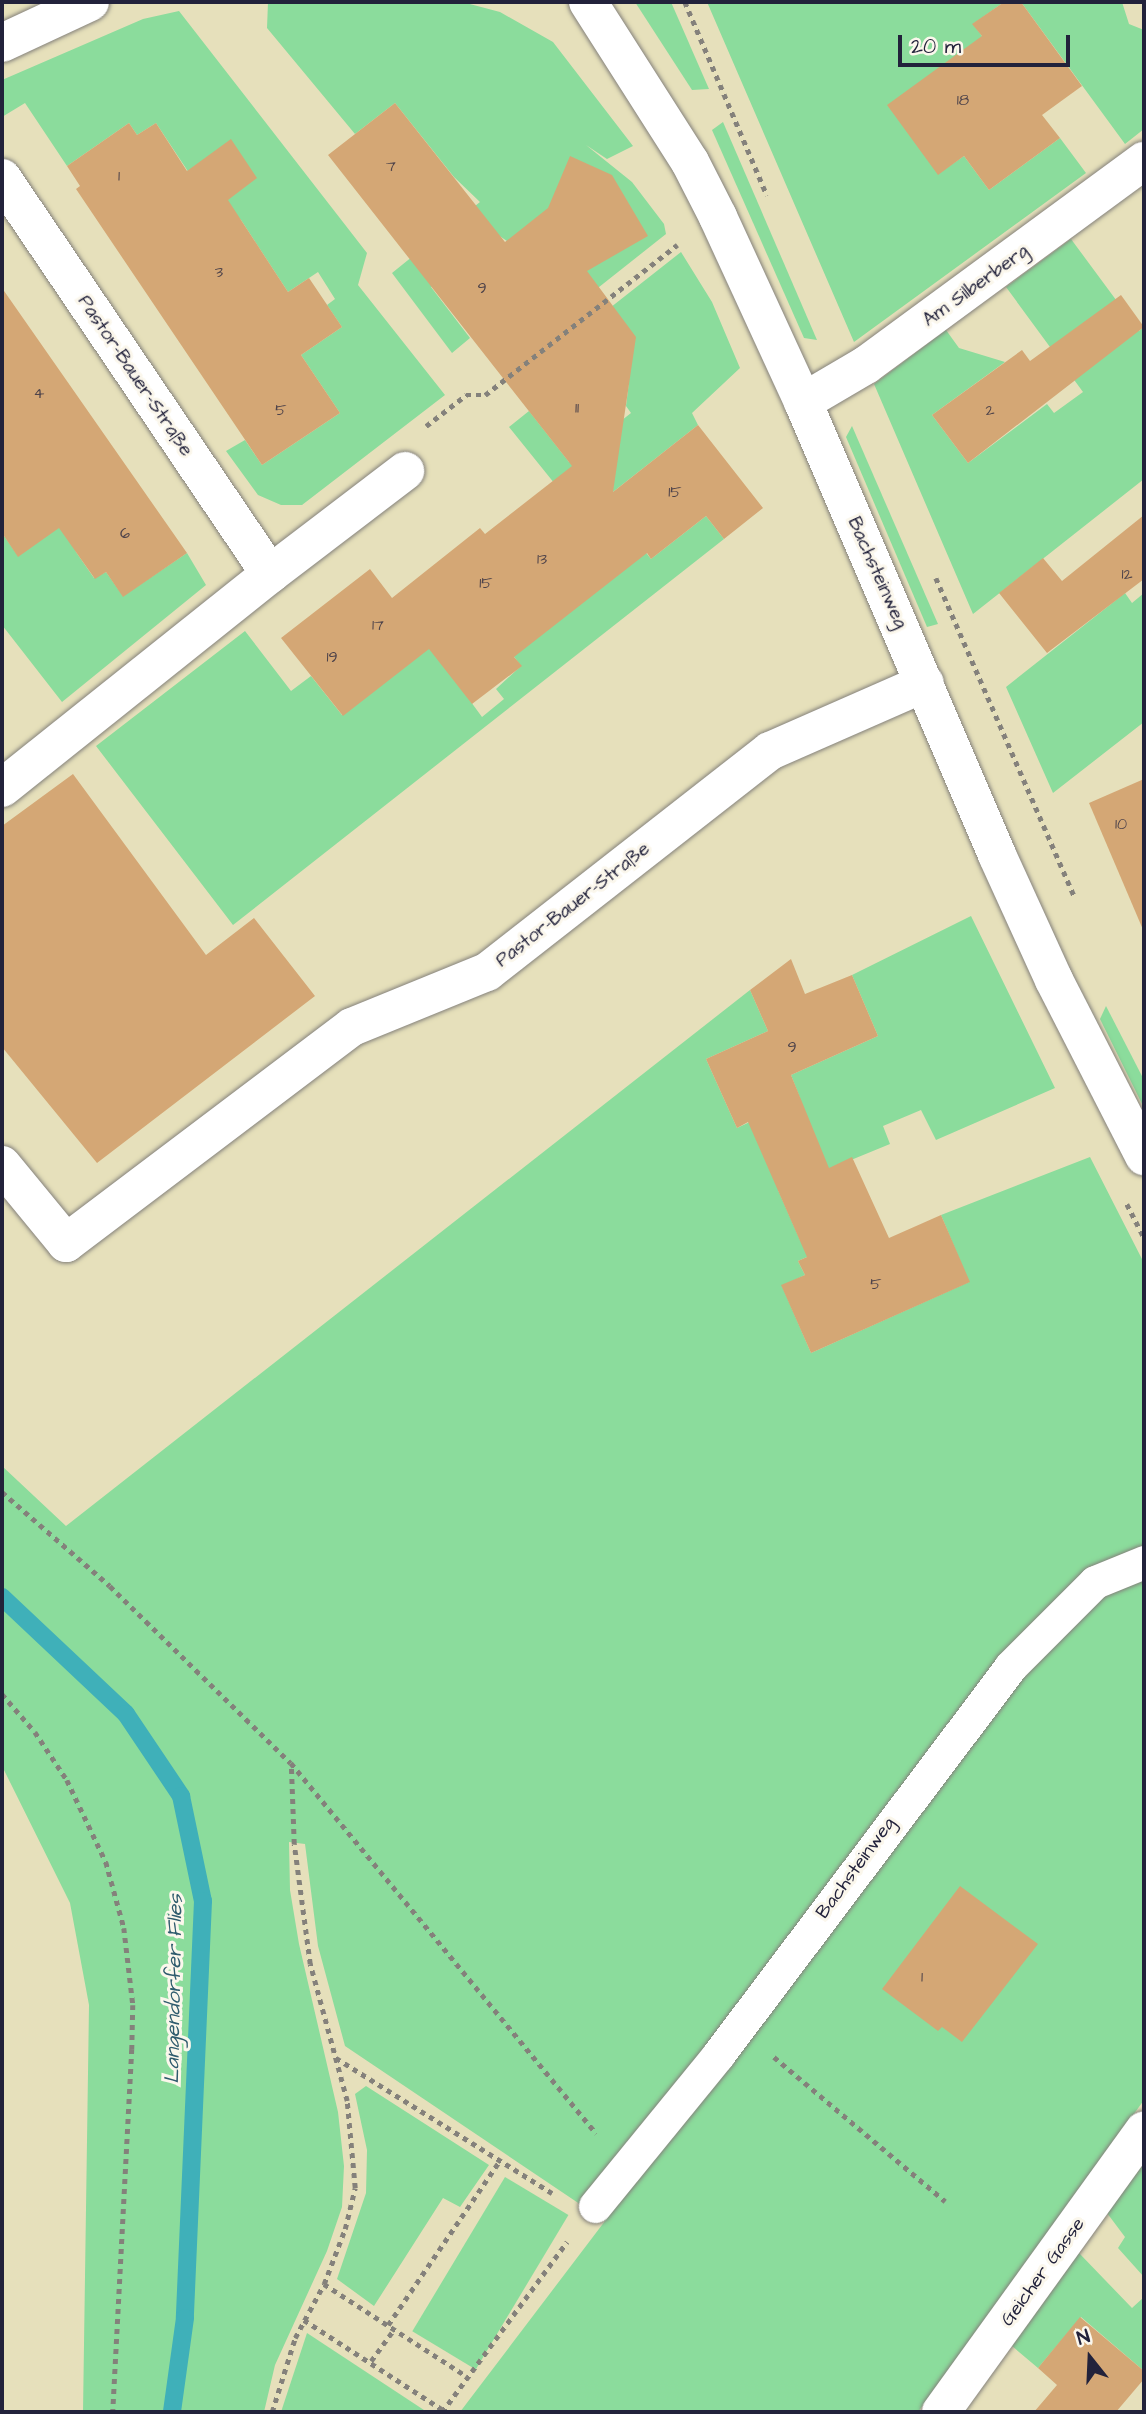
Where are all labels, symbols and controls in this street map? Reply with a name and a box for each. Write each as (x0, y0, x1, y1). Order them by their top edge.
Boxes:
scale bar (901, 21, 1072, 65)
text: 20 m (911, 32, 961, 61)
house number: 18 (957, 90, 969, 110)
house number: 7 (386, 156, 396, 176)
house number: 1 (118, 166, 120, 186)
street label: Am Silberberg (919, 240, 1033, 332)
house number: 3 (215, 262, 223, 282)
house number: 9 (477, 278, 487, 298)
street label: Pastor-Bauer-Straße (73, 291, 197, 461)
house number: 4 (34, 383, 44, 403)
house number: 11 (575, 398, 579, 418)
house number: 5 (275, 400, 287, 420)
house number: 2 (985, 400, 995, 420)
house number: 15 (668, 482, 682, 502)
street label: Bachsteinweg (842, 514, 912, 632)
house number: 6 (120, 523, 130, 543)
house number: 13 (537, 549, 547, 569)
house number: 12 (1121, 564, 1133, 584)
house number: 15 (479, 573, 493, 593)
house number: 17 (372, 615, 384, 635)
house number: 19 (326, 647, 338, 667)
house number: 10 (1115, 814, 1127, 834)
street label: Pastor-Bauer-Straße (491, 838, 655, 972)
house number: 9 (787, 1037, 797, 1057)
house number: 5 (870, 1274, 882, 1294)
street label: Bachsteinweg (812, 1813, 900, 1923)
water label: Langendorfer Flies (160, 1894, 188, 2084)
house number: 1 (921, 1967, 923, 1987)
street label: Geicher Gasse (996, 2213, 1090, 2331)
north arrow (1055, 2323, 1125, 2393)
text: N (1074, 2323, 1093, 2352)

